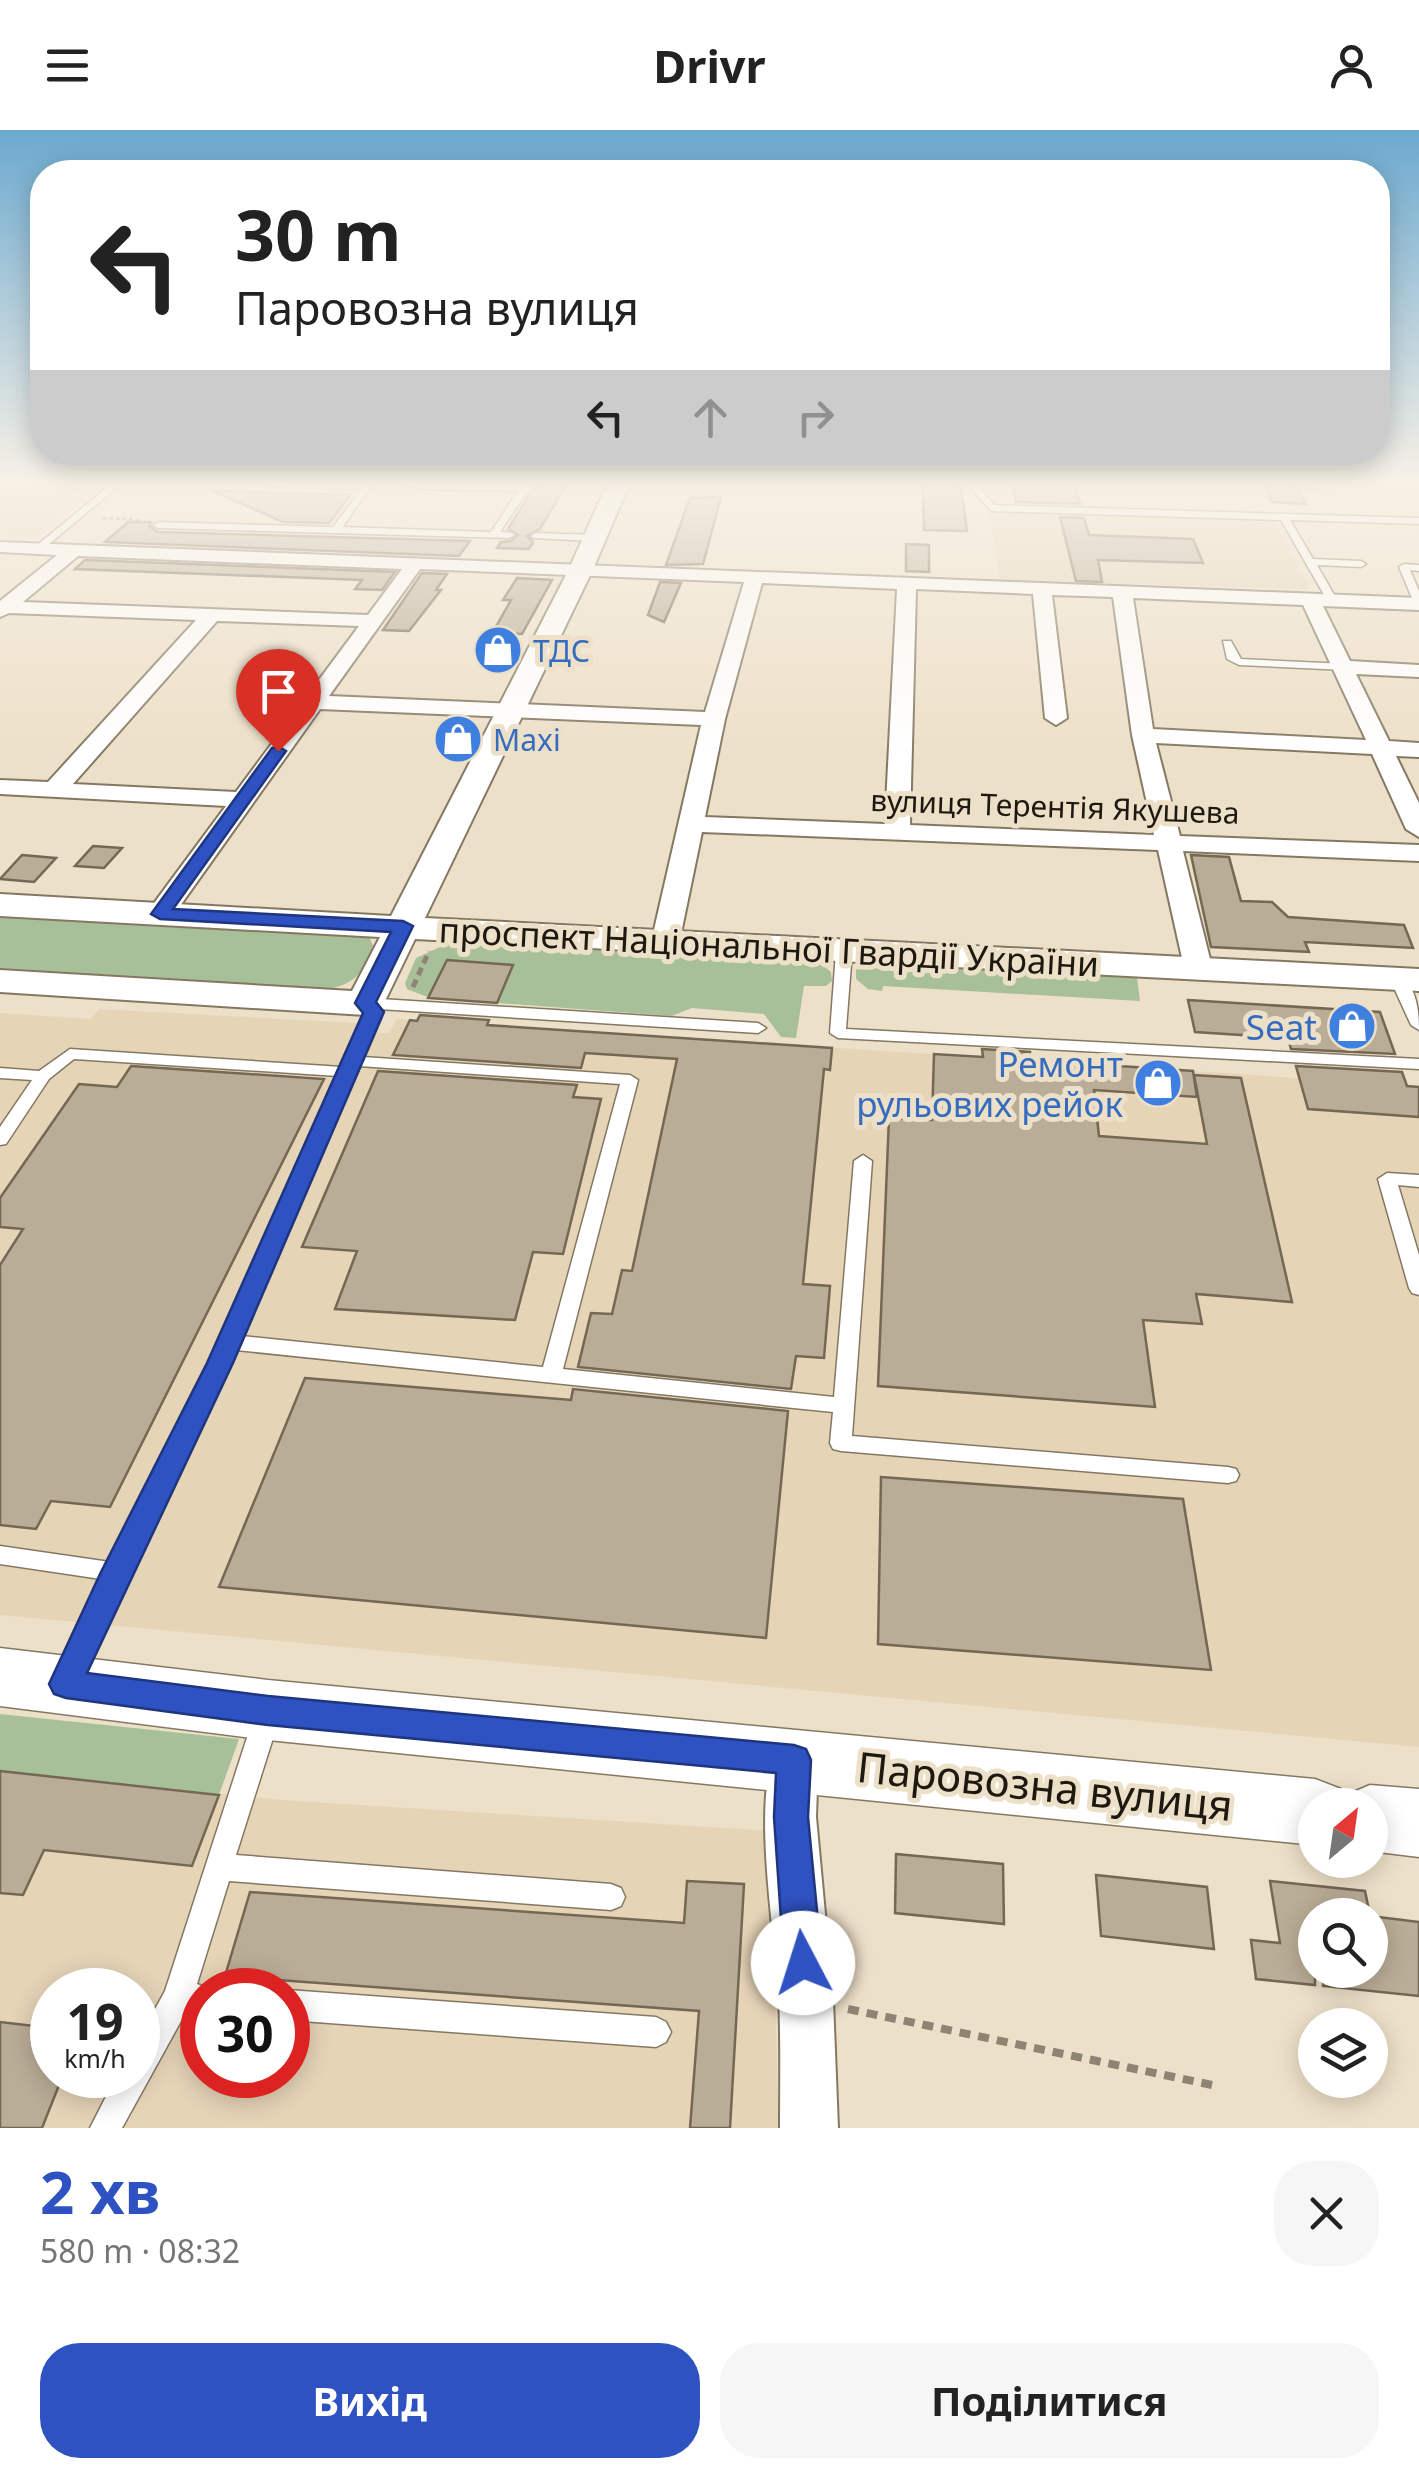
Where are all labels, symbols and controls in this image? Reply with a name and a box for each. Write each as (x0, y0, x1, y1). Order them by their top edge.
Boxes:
text: Drivr (653, 35, 766, 96)
icon: menu (40, 38, 95, 93)
icon: person (1324, 38, 1379, 93)
text: 30 m (235, 186, 402, 282)
icon: left (70, 200, 200, 330)
text: Паровозна вулиця (235, 277, 639, 338)
icon: left (578, 390, 633, 445)
icon: ahead (683, 390, 738, 445)
icon: right (788, 390, 843, 445)
shop icon: ТДС (472, 624, 524, 676)
place label: ТДС (533, 630, 590, 671)
pin (236, 649, 321, 752)
icon: arrive (251, 664, 306, 719)
shop icon: Maxi (432, 713, 484, 765)
place label: Maxi (493, 719, 561, 760)
street label: вулиця Терентія Якушева (870, 779, 1240, 833)
street label: проспект Національної Гвардії України (438, 905, 1100, 987)
shop icon: Seat (1326, 1000, 1378, 1052)
place label: Seat (1246, 1003, 1317, 1050)
place label: Ремонт рульових рейок (856, 1040, 1123, 1127)
shop icon: Ремонт рульових рейок (1132, 1057, 1184, 1109)
street label: Паровозна вулиця (855, 1737, 1235, 1833)
north arrow (1298, 1788, 1388, 1878)
map controls (1298, 1788, 1388, 2098)
button: search (1298, 1898, 1388, 1988)
position arrow (751, 1911, 855, 2015)
speed limit sign: 30 (180, 1968, 310, 2098)
text: 19 (66, 1987, 124, 2055)
button: layers (1298, 2008, 1388, 2098)
text: km/h (64, 2041, 126, 2075)
text: 2 хв (40, 2150, 160, 2232)
button: close (1274, 2161, 1379, 2266)
text: 580 m · 08:32 (40, 2229, 240, 2272)
button: Вихід (40, 2343, 700, 2458)
button: Поділитися (720, 2343, 1379, 2458)

